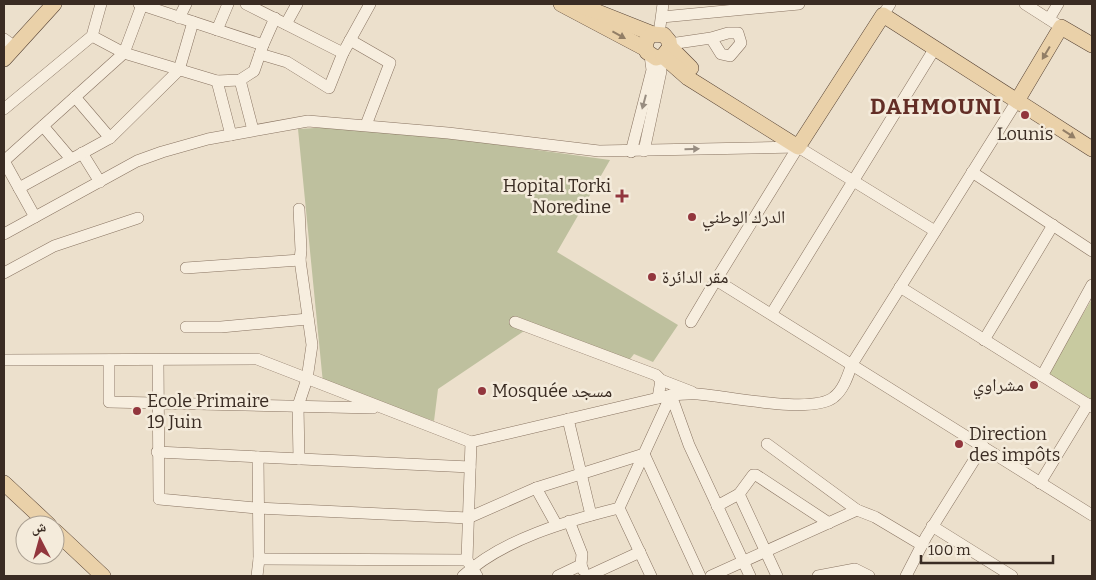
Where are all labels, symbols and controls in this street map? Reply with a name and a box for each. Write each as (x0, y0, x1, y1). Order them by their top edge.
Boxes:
one-way arrow (611, 31, 626, 39)
one-way arrow (1041, 46, 1050, 59)
district label: DAHMOUNI (870, 93, 1002, 120)
one-way arrow (640, 95, 648, 110)
marker: Lounis (1019, 109, 1031, 121)
place label: Lounis (997, 123, 1053, 145)
one-way arrow (1063, 130, 1076, 139)
one-way arrow (685, 145, 701, 153)
place label: Hopital Torki Noredine (503, 175, 611, 218)
marker: Hopital Torki Noredine (615, 189, 629, 203)
place label: الدرك الوطني (702, 206, 785, 232)
marker: الدرك الوطني (686, 211, 698, 223)
place label: مقر الدائرة (662, 266, 729, 288)
marker: مقر الدائرة (646, 271, 658, 283)
place label: مشراوي (973, 374, 1024, 400)
marker: مشراوي (1028, 379, 1040, 391)
place label: Mosquée مسجد (492, 380, 612, 402)
marker: Mosquée مسجد (476, 385, 488, 397)
place label: Ecole Primaire 19 Juin (147, 390, 269, 433)
marker: Ecole Primaire 19 Juin (131, 405, 143, 417)
place label: Direction des impôts (969, 423, 1060, 466)
marker: Direction des impôts (953, 438, 965, 450)
north arrow (15, 515, 65, 565)
text: ش (30, 518, 47, 537)
scale bar (921, 532, 1054, 564)
text: 100 m (928, 541, 971, 559)

